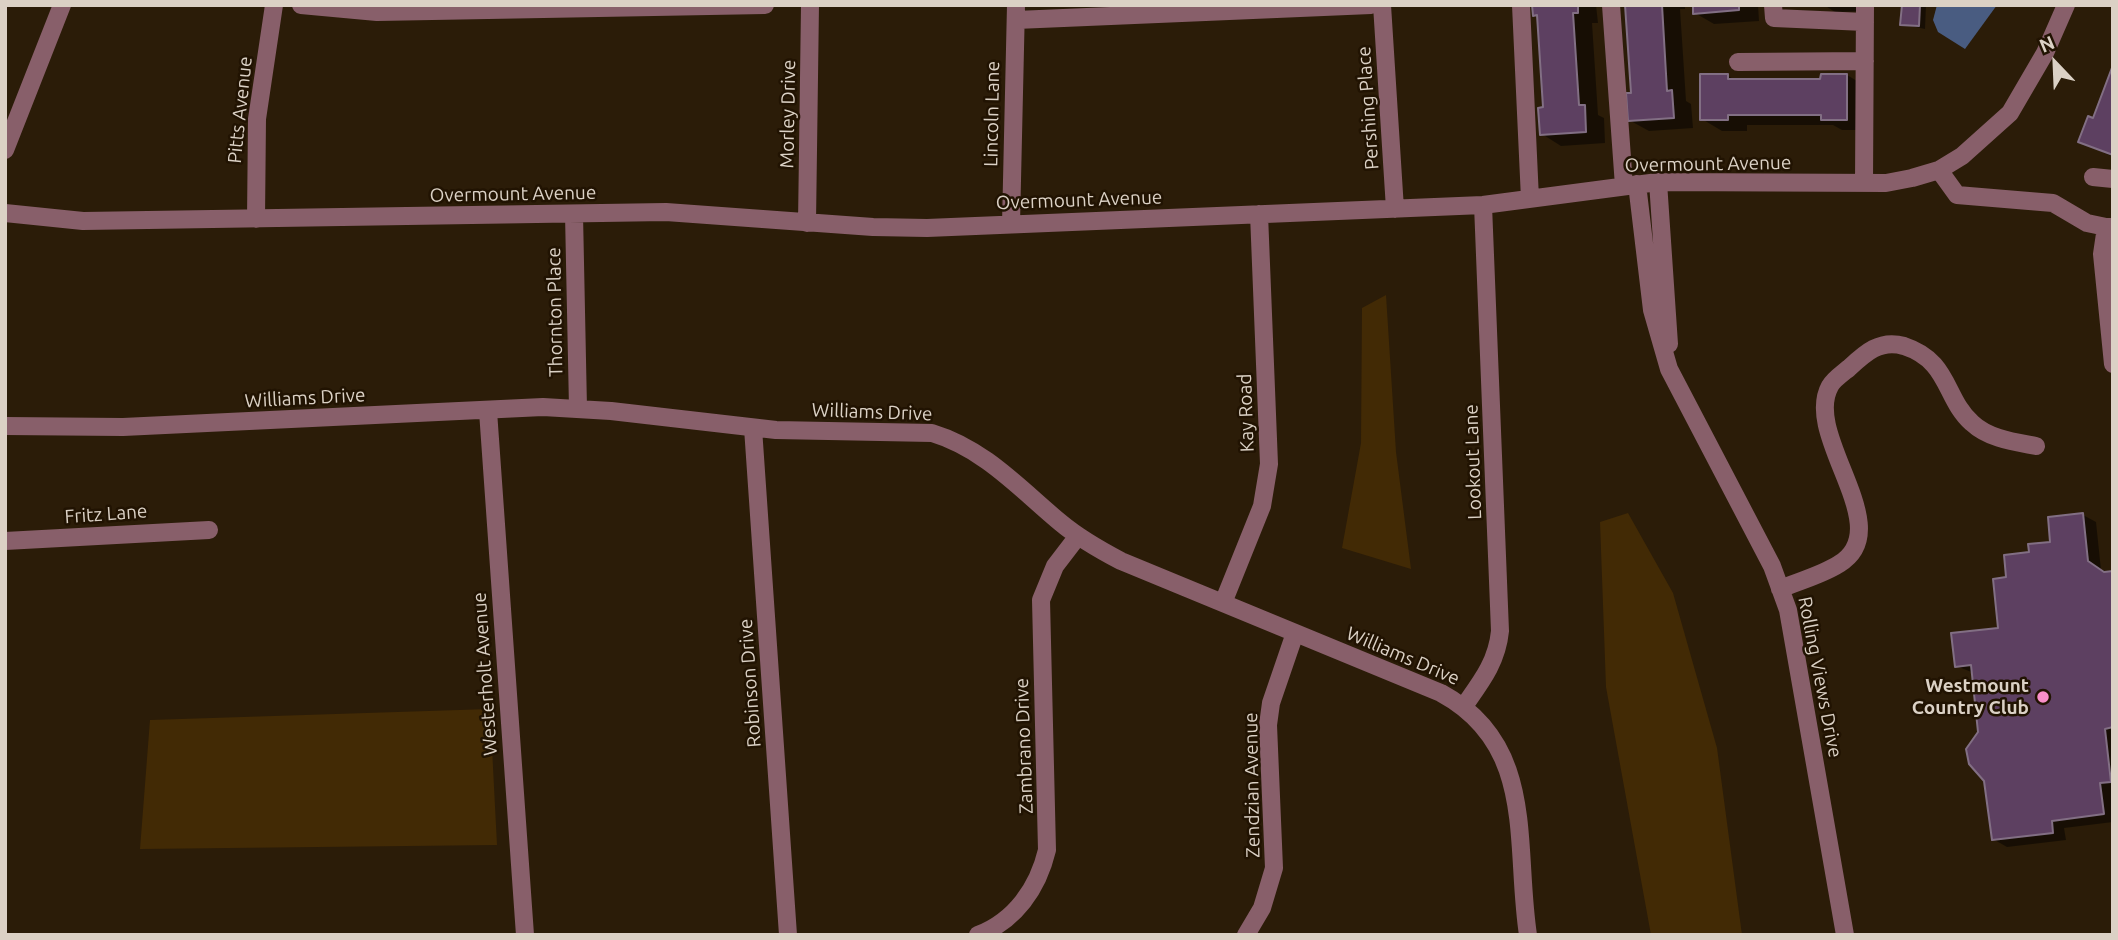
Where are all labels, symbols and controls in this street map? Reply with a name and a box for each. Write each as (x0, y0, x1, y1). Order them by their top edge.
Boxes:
north arrow (2020, 28, 2090, 98)
text: N (2036, 31, 2058, 57)
street label: Pershing Place (1352, 45, 1384, 171)
street label: Pitts Avenue (223, 55, 257, 165)
street label: Morley Drive (776, 59, 800, 169)
street label: Lincoln Lane (980, 61, 1004, 167)
street label: Overmount Avenue (1624, 151, 1792, 177)
street label: Overmount Avenue (429, 181, 597, 207)
street label: Overmount Avenue (995, 186, 1163, 214)
street label: Thornton Place (542, 247, 568, 377)
street label: Kay Road (1233, 373, 1259, 453)
street label: Williams Drive (244, 383, 366, 413)
street label: Williams Drive (811, 398, 933, 426)
street label: Lookout Lane (1460, 404, 1486, 520)
street label: Fritz Lane (64, 500, 148, 528)
street label: Westerholt Avenue (468, 591, 502, 757)
street label: Rolling Views Drive (1793, 595, 1847, 759)
street label: Robinson Drive (734, 618, 766, 748)
street label: Williams Drive (1343, 622, 1463, 690)
place label: Westmount Country Club (1912, 675, 2029, 719)
street label: Zambrano Drive (1010, 678, 1038, 814)
marker: Westmount Country Club (2035, 689, 2051, 705)
street label: Zendzian Avenue (1239, 712, 1265, 858)

